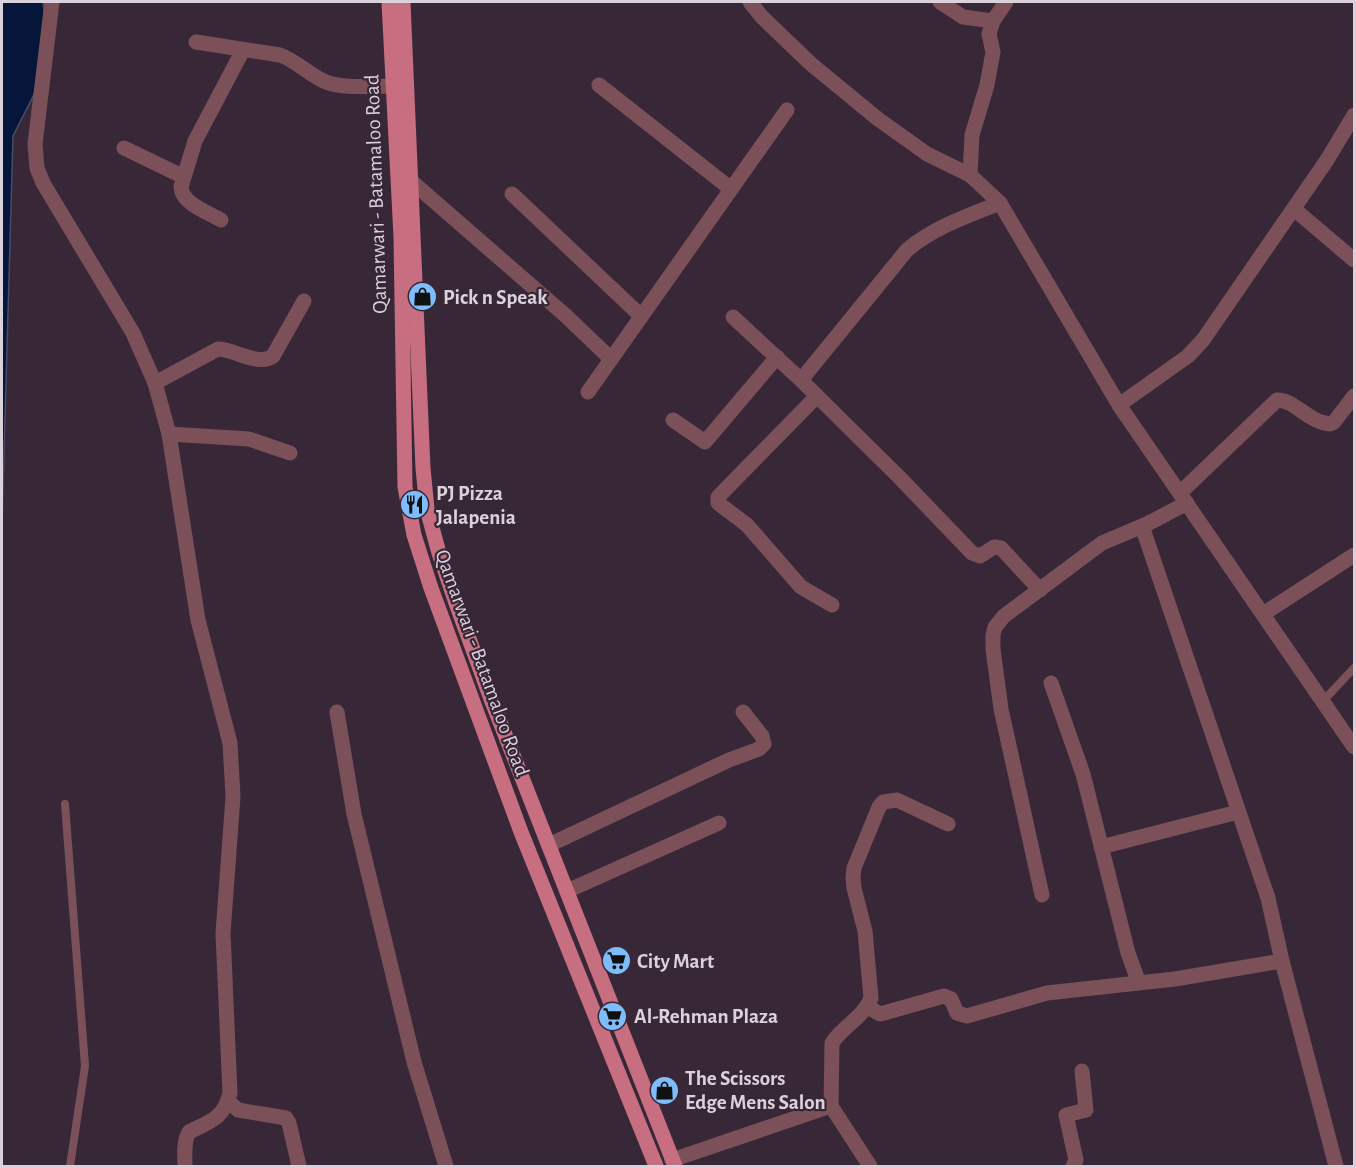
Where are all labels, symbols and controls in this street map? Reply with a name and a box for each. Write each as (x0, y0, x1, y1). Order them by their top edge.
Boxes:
street label: Qamarwari - Batamaloo Road (361, 74, 391, 314)
shop icon: Pick n Speak (406, 281, 438, 313)
place label: Pick n Speak (443, 287, 548, 308)
place label: PJ Pizza Jalapenia (436, 483, 516, 528)
restaurant icon: PJ Pizza Jalapenia (399, 489, 431, 521)
street label: Qamarwari - Batamaloo Road (431, 547, 533, 779)
supermarket icon: City Mart (600, 945, 632, 977)
place label: City Mart (637, 951, 714, 972)
supermarket icon: Al-Rehman Plaza (597, 1000, 629, 1032)
place label: Al-Rehman Plaza (634, 1006, 778, 1027)
place label: The Scissors Edge Mens Salon (685, 1068, 826, 1113)
shop icon: The Scissors Edge Mens Salon (648, 1074, 680, 1106)

